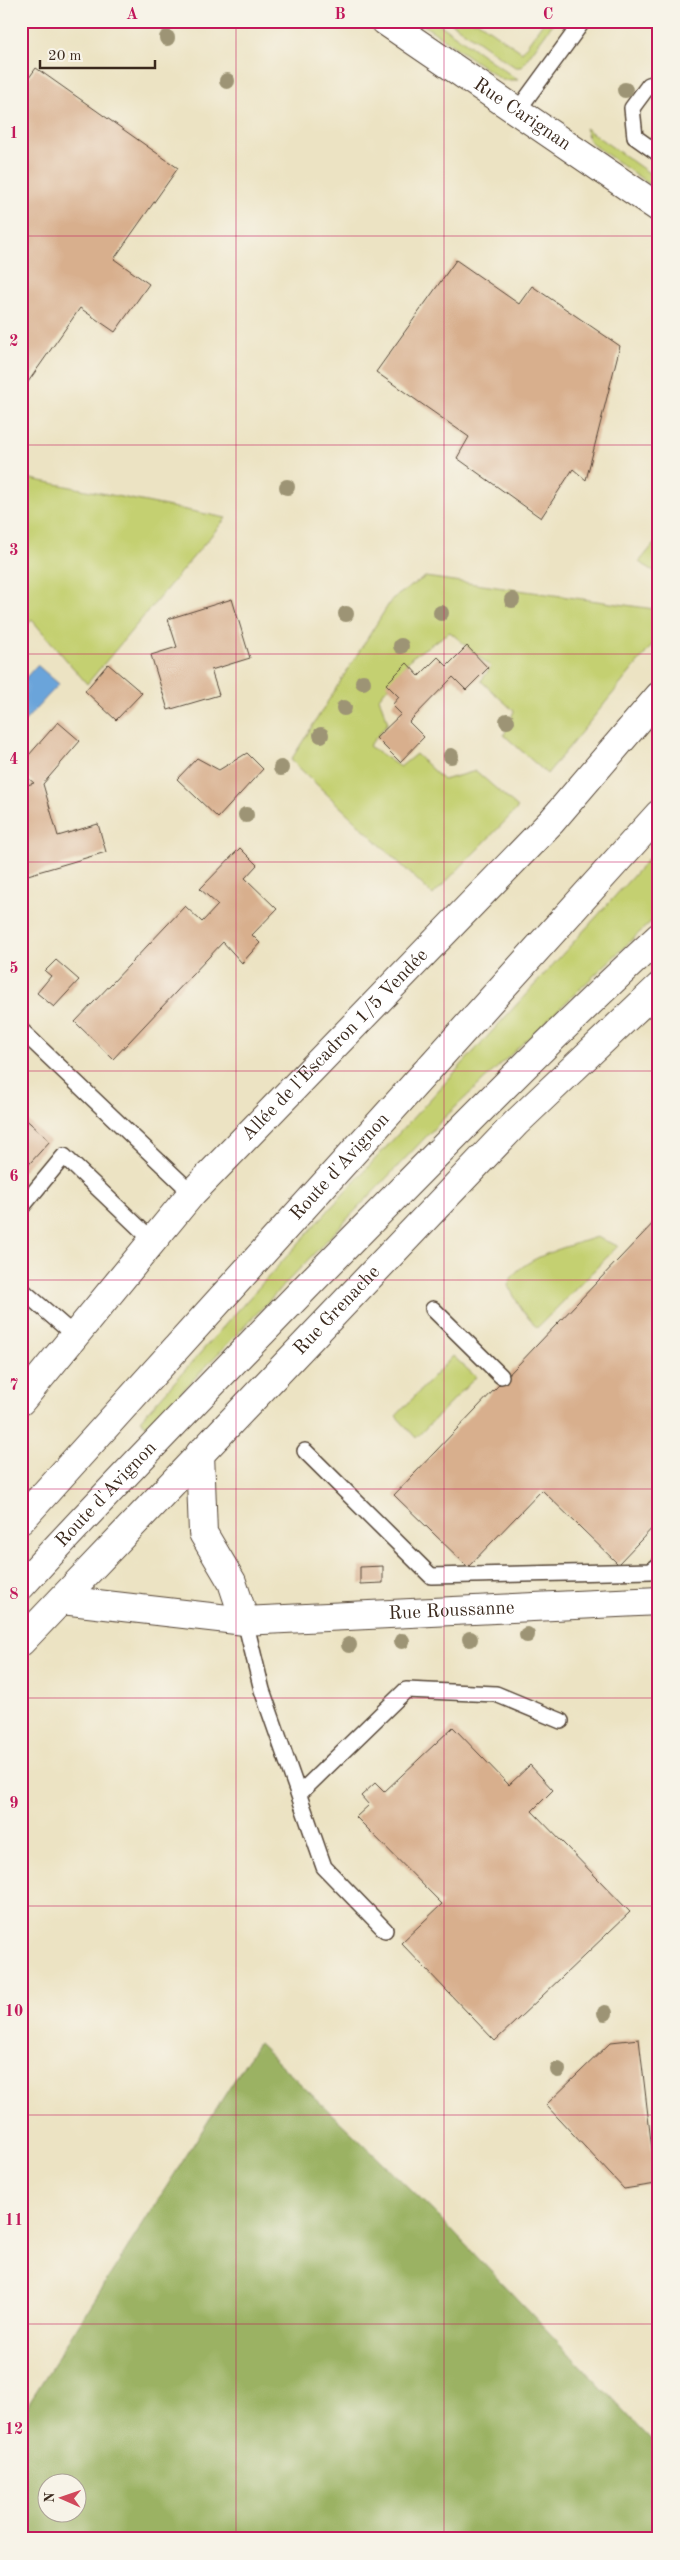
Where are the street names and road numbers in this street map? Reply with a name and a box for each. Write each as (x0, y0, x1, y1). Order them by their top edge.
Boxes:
street label: Rue Carignan (470, 75, 574, 154)
street label: Allée de l'Escadron 1/5 Vendée (238, 946, 432, 1145)
street label: Route d'Avignon (287, 1110, 393, 1224)
street label: Rue Grenache (290, 1262, 384, 1359)
street label: Route d'Avignon (52, 1438, 160, 1551)
street label: Rue Roussanne (388, 1598, 515, 1624)

